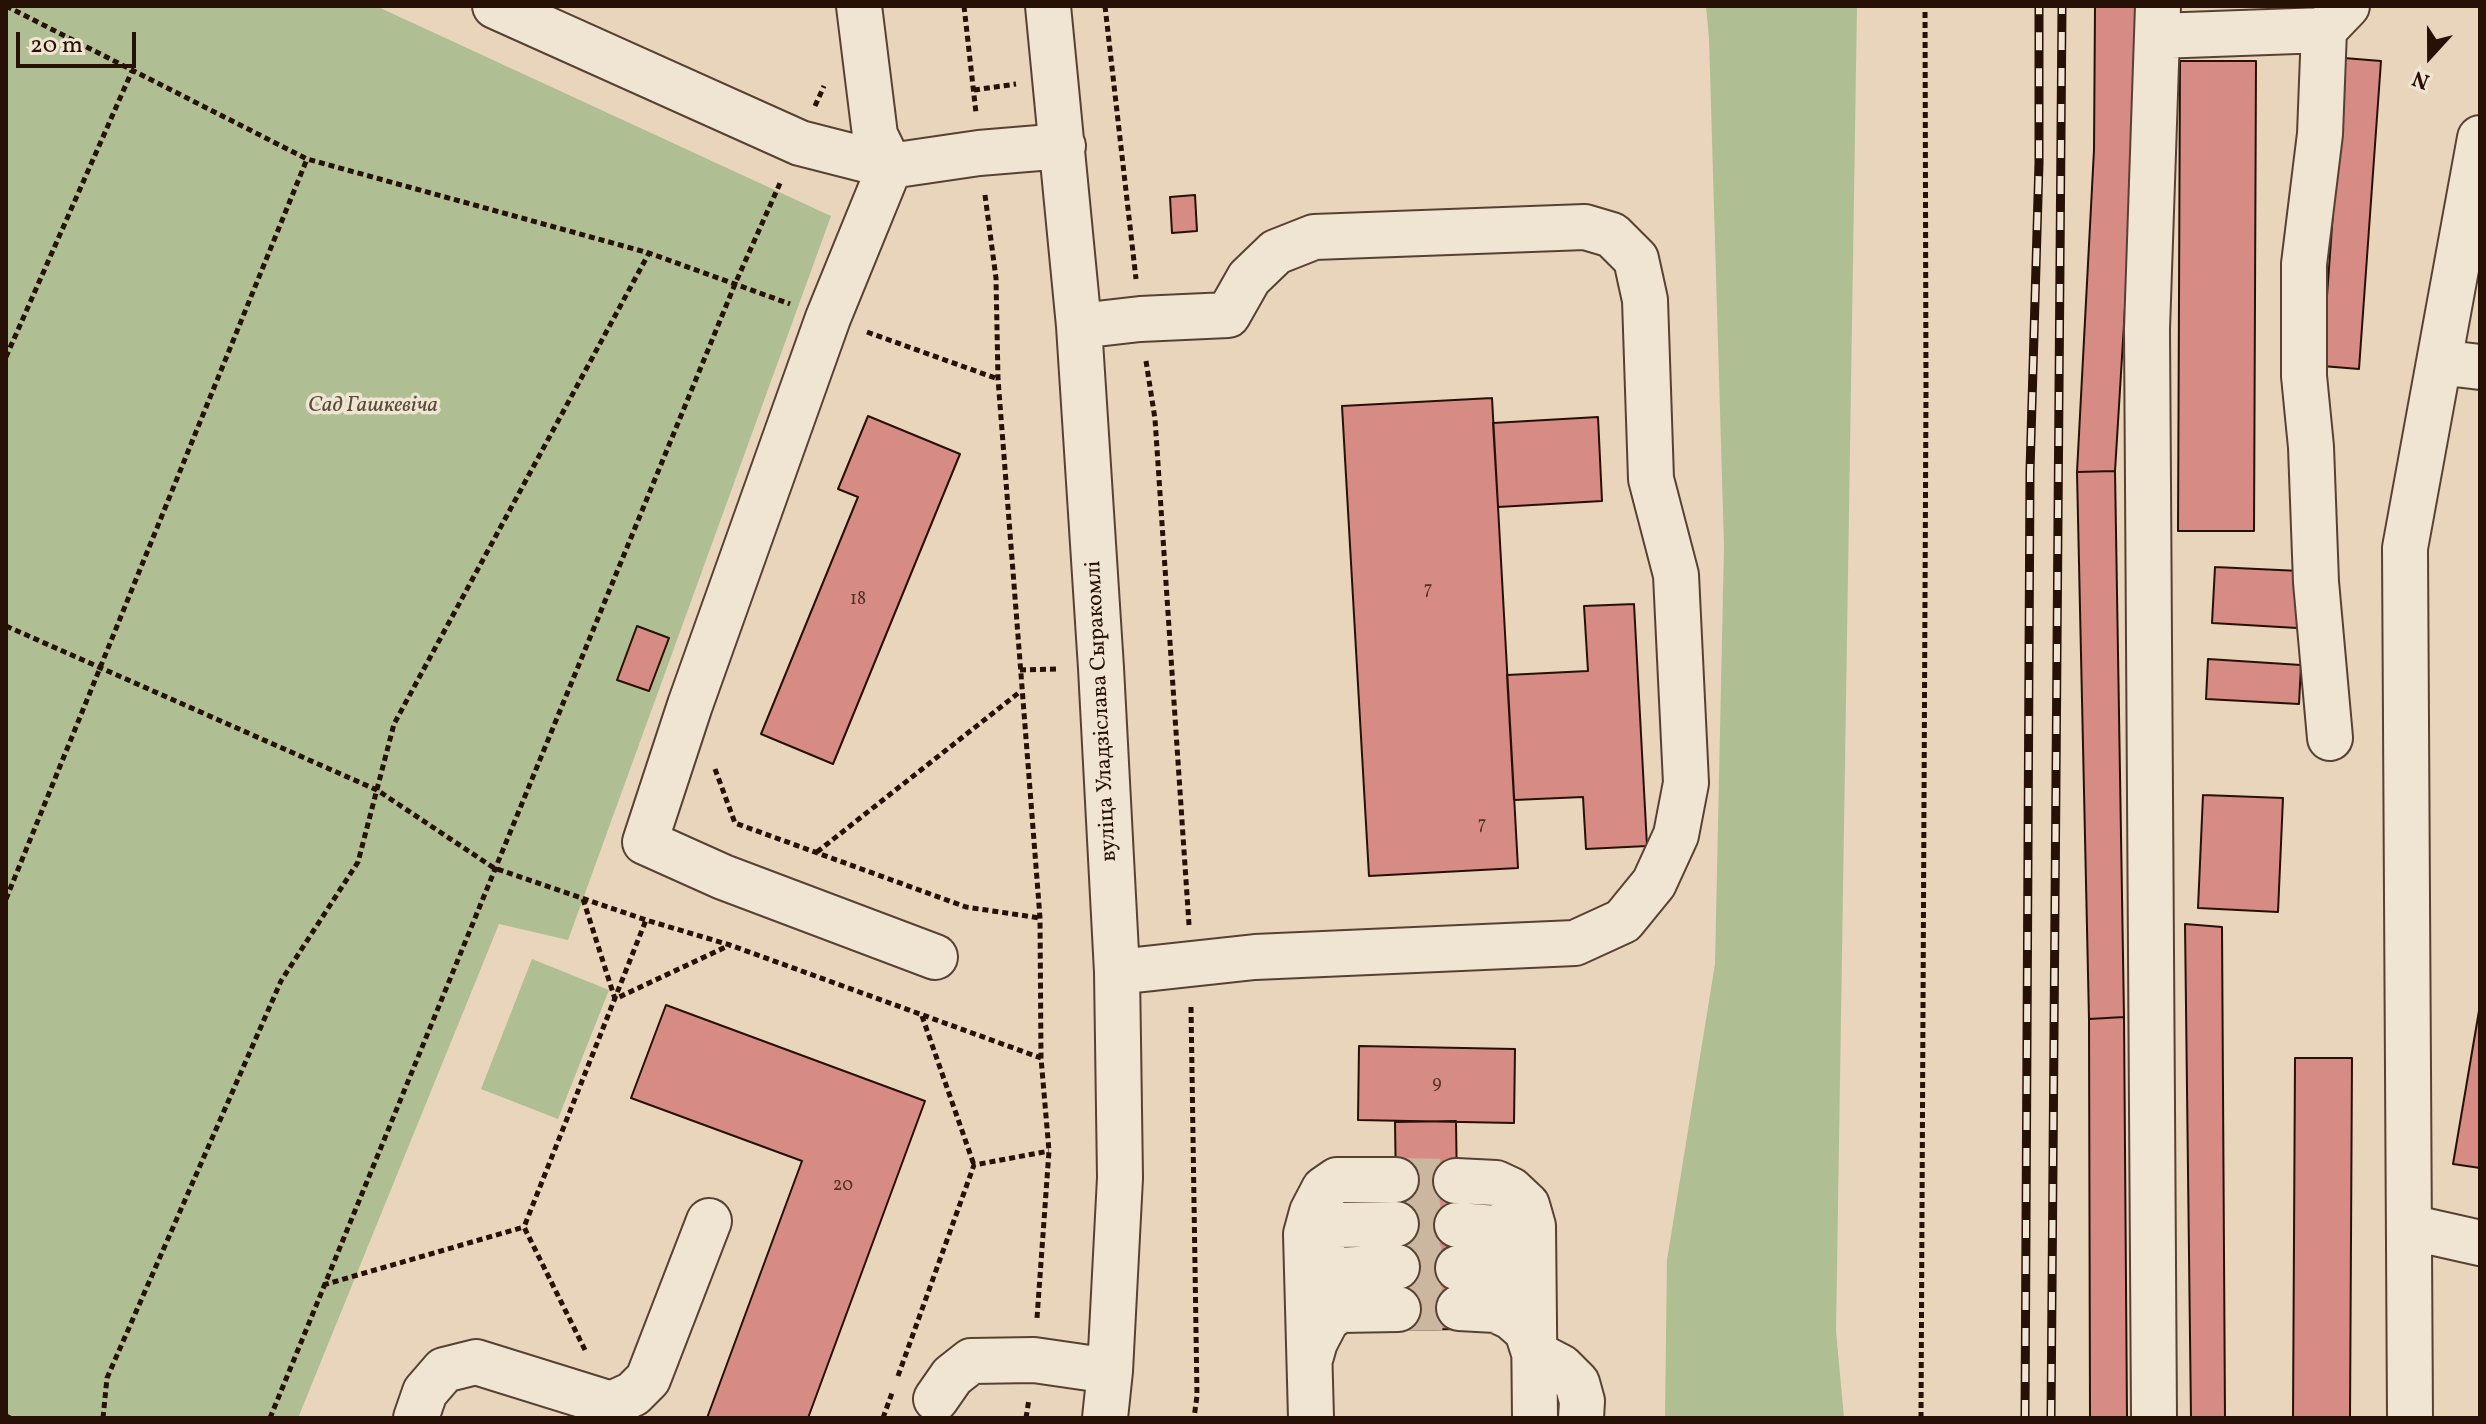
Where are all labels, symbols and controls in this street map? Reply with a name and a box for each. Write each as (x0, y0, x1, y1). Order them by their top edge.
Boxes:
scale bar (20, 16, 140, 66)
north arrow (2390, 16, 2470, 96)
text: 20 m (30, 29, 83, 63)
text: N (2408, 62, 2434, 96)
park label: Сад Гашкевіча (308, 394, 438, 420)
street label: вуліца Уладзіслава Сыракомлі (1082, 560, 1124, 862)
house number: 7 (1424, 580, 1432, 602)
house number: 18 (850, 590, 866, 612)
house number: 7 (1478, 815, 1486, 837)
house number: 9 (1432, 1074, 1442, 1096)
house number: 20 (833, 1176, 853, 1198)

